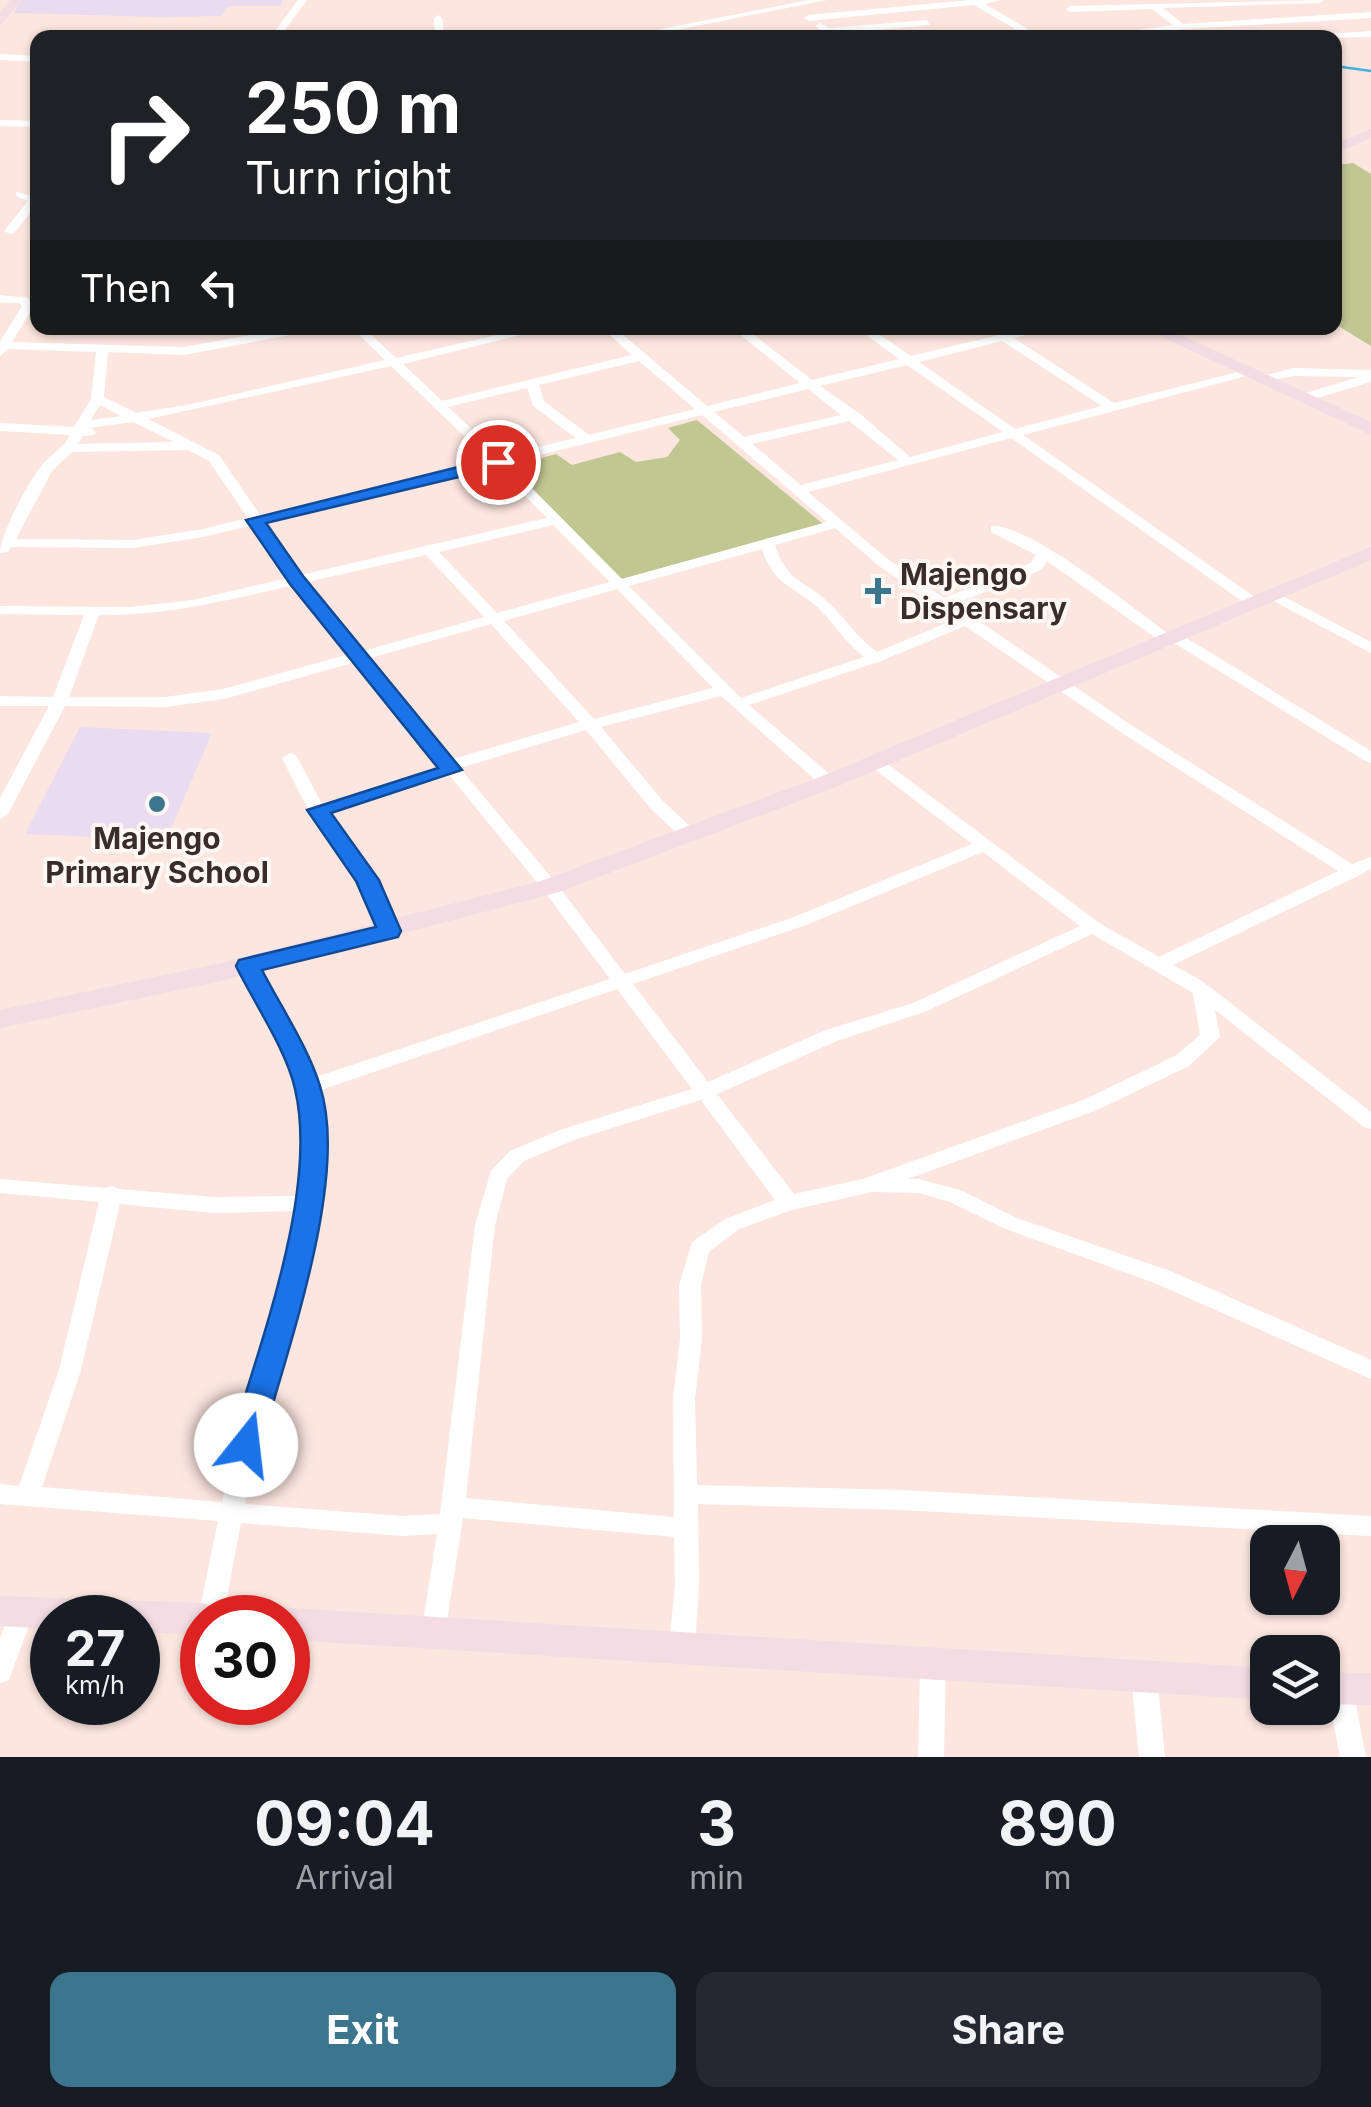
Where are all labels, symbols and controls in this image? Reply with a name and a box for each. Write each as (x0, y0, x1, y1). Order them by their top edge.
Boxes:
text: 250 m (245, 65, 462, 150)
icon: right (80, 70, 210, 200)
text: Turn right (245, 150, 452, 205)
icon: left (192, 260, 247, 315)
text: Then (80, 265, 172, 311)
pin (456, 420, 541, 505)
icon: arrive (471, 435, 526, 490)
place label: Majengo Dispensary (900, 556, 1067, 626)
marker: Majengo Dispensary (865, 578, 891, 604)
marker: Majengo Primary School (146, 793, 168, 815)
place label: Majengo Primary School (45, 820, 269, 890)
position arrow (194, 1393, 298, 1497)
north arrow (1250, 1525, 1340, 1615)
map controls (1250, 1525, 1340, 1725)
speed limit sign: 30 (180, 1595, 310, 1725)
text: 27 (65, 1618, 125, 1678)
button: layers (1250, 1635, 1340, 1725)
text: km/h (65, 1670, 125, 1700)
text: 09:04 (254, 1787, 435, 1859)
text: 3 (697, 1787, 736, 1859)
text: 890 (998, 1787, 1117, 1859)
text: Arrival (295, 1858, 394, 1897)
text: min (689, 1858, 744, 1897)
text: m (1043, 1858, 1071, 1897)
button: Exit (50, 1972, 676, 2087)
button: Share (696, 1972, 1321, 2087)

